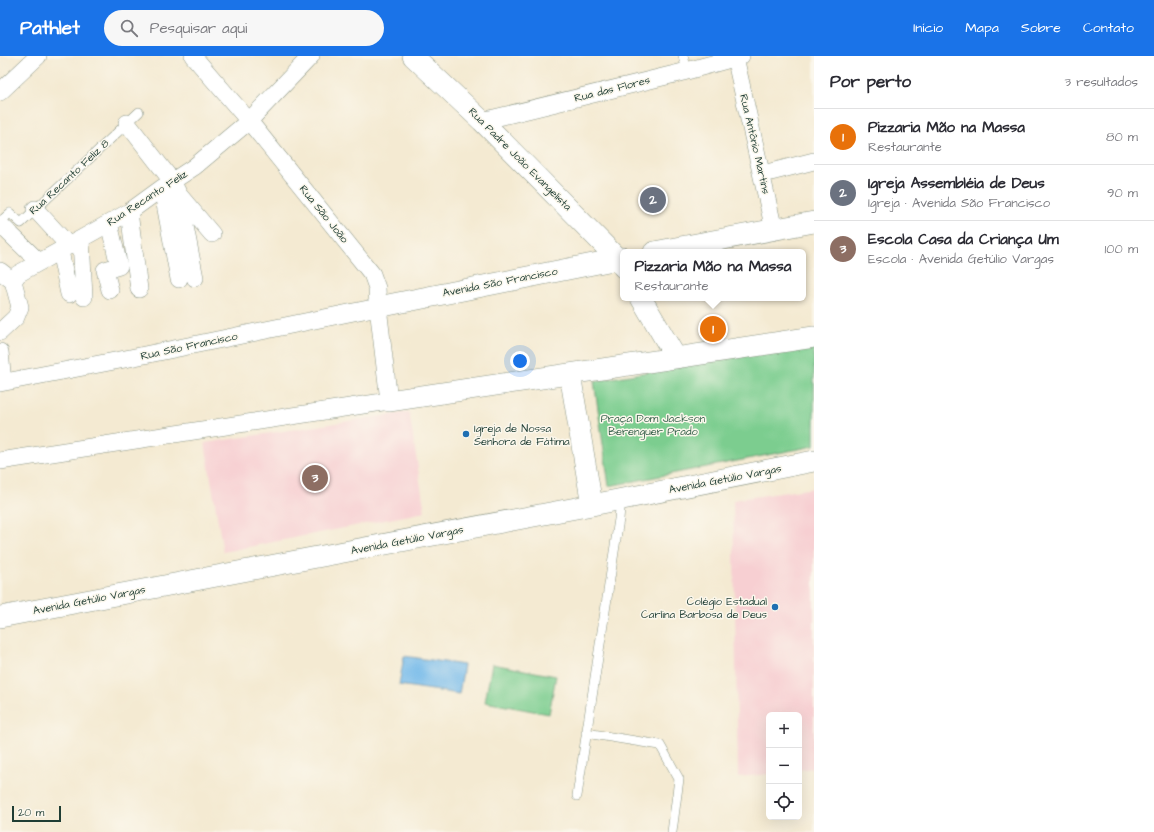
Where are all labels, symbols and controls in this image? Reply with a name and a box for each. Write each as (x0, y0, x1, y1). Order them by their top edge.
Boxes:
search box (104, 10, 384, 46)
text: Pathlet (20, 15, 80, 42)
icon: search (118, 17, 140, 39)
text: Pesquisar aqui (150, 18, 247, 39)
text: Início (913, 18, 943, 38)
text: Mapa (965, 18, 999, 38)
text: Sobre (1021, 18, 1061, 38)
text: Contato (1083, 18, 1134, 38)
text: Por perto (830, 70, 911, 94)
street label: Rua das Flores (573, 72, 652, 106)
text: 3 resultados (1064, 73, 1138, 91)
street label: Rua Antônio Martins (736, 92, 774, 196)
street label: Rua Padre João Evangelista (464, 104, 575, 215)
text: Pizzaria Mão na Massa (868, 117, 1025, 138)
text: 1 (842, 128, 844, 146)
text: 80 m (1106, 128, 1138, 146)
street label: Rua Recanto Feliz 8 (26, 136, 112, 218)
text: Restaurante (868, 138, 942, 156)
street label: Rua Recanto Feliz (104, 166, 190, 230)
text: Igreja Assembléia de Deus (868, 173, 1045, 194)
street label: Rua São João (296, 182, 353, 247)
text: 2 (839, 184, 847, 202)
text: 90 m (1107, 184, 1138, 202)
pin: 2 (640, 185, 666, 215)
text: Igreja · Avenida São Francisco (868, 194, 1050, 212)
text: Escola Casa da Criança Um (868, 229, 1059, 250)
text: 3 (840, 240, 846, 258)
text: 100 m (1105, 240, 1138, 258)
popup (620, 249, 806, 301)
text: Escola · Avenida Getúlio Vargas (868, 250, 1054, 268)
text: Pizzaria Mão na Massa (635, 256, 791, 277)
street label: Avenida São Francisco (441, 263, 560, 301)
text: Restaurante (635, 277, 708, 295)
pin: 1 (700, 314, 726, 344)
street label: Rua São Francisco (139, 328, 240, 364)
your location (510, 351, 530, 371)
park label: Praça Dom Jackson Berenguer Prado (601, 411, 706, 440)
place label: Igreja de Nossa Senhora de Fátima (474, 421, 570, 449)
marker: Igreja de Nossa Senhora de Fátima (461, 429, 471, 439)
street label: Avenida Getúlio Vargas (667, 461, 783, 498)
pin: 3 (302, 463, 328, 493)
street label: Avenida Getúlio Vargas (349, 522, 465, 559)
street label: Avenida Getúlio Vargas (31, 582, 147, 619)
place label: Colégio Estadual Carlina Barbosa de Deus (641, 594, 767, 622)
marker: Colégio Estadual Carlina Barbosa de Deus (770, 602, 780, 612)
map controls (766, 712, 802, 820)
button: + (766, 712, 802, 748)
button: − (766, 748, 802, 784)
button: locate (766, 784, 802, 820)
scale bar (12, 804, 61, 823)
text: 20 m (18, 805, 44, 820)

